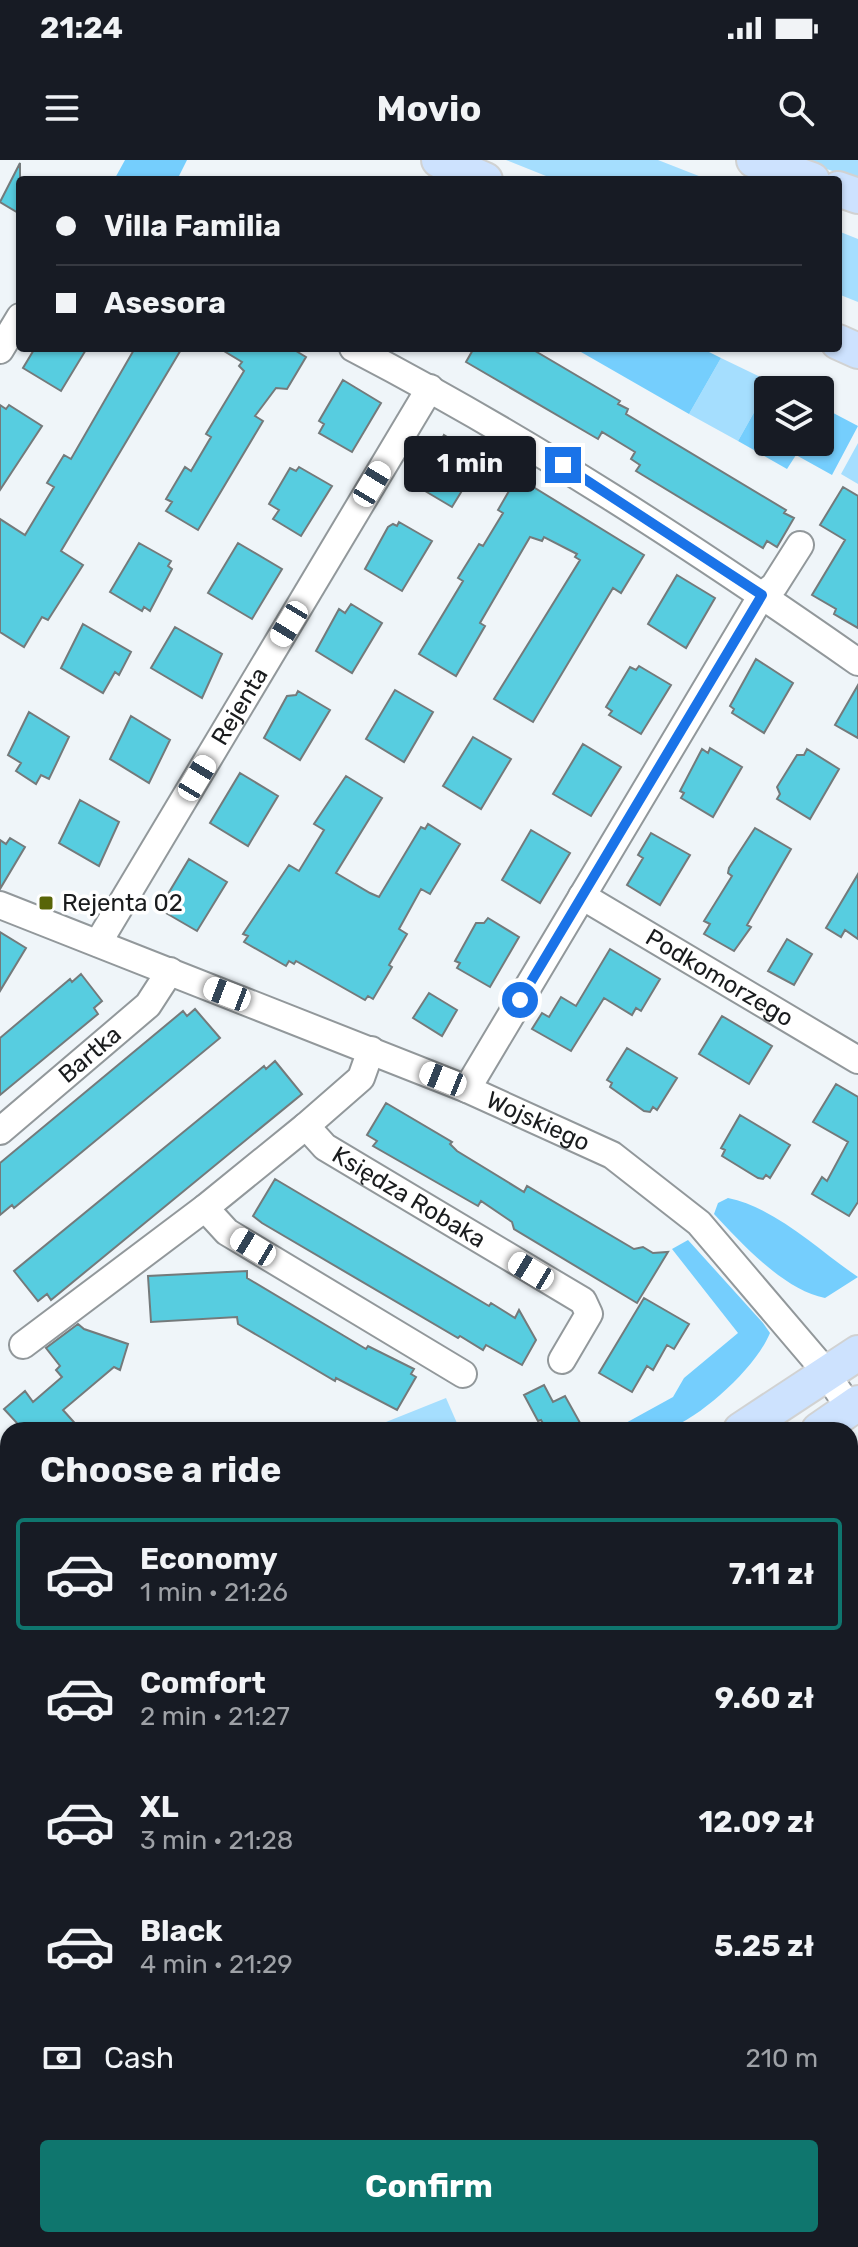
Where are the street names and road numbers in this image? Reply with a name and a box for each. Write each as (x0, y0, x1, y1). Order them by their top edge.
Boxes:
street label: Rejenta (206, 662, 274, 750)
street label: Podkomorzego (641, 923, 798, 1032)
street label: Bartka (53, 1020, 127, 1089)
street label: Wojskiego (482, 1086, 594, 1157)
street label: Księdza Robaka (327, 1141, 491, 1254)

